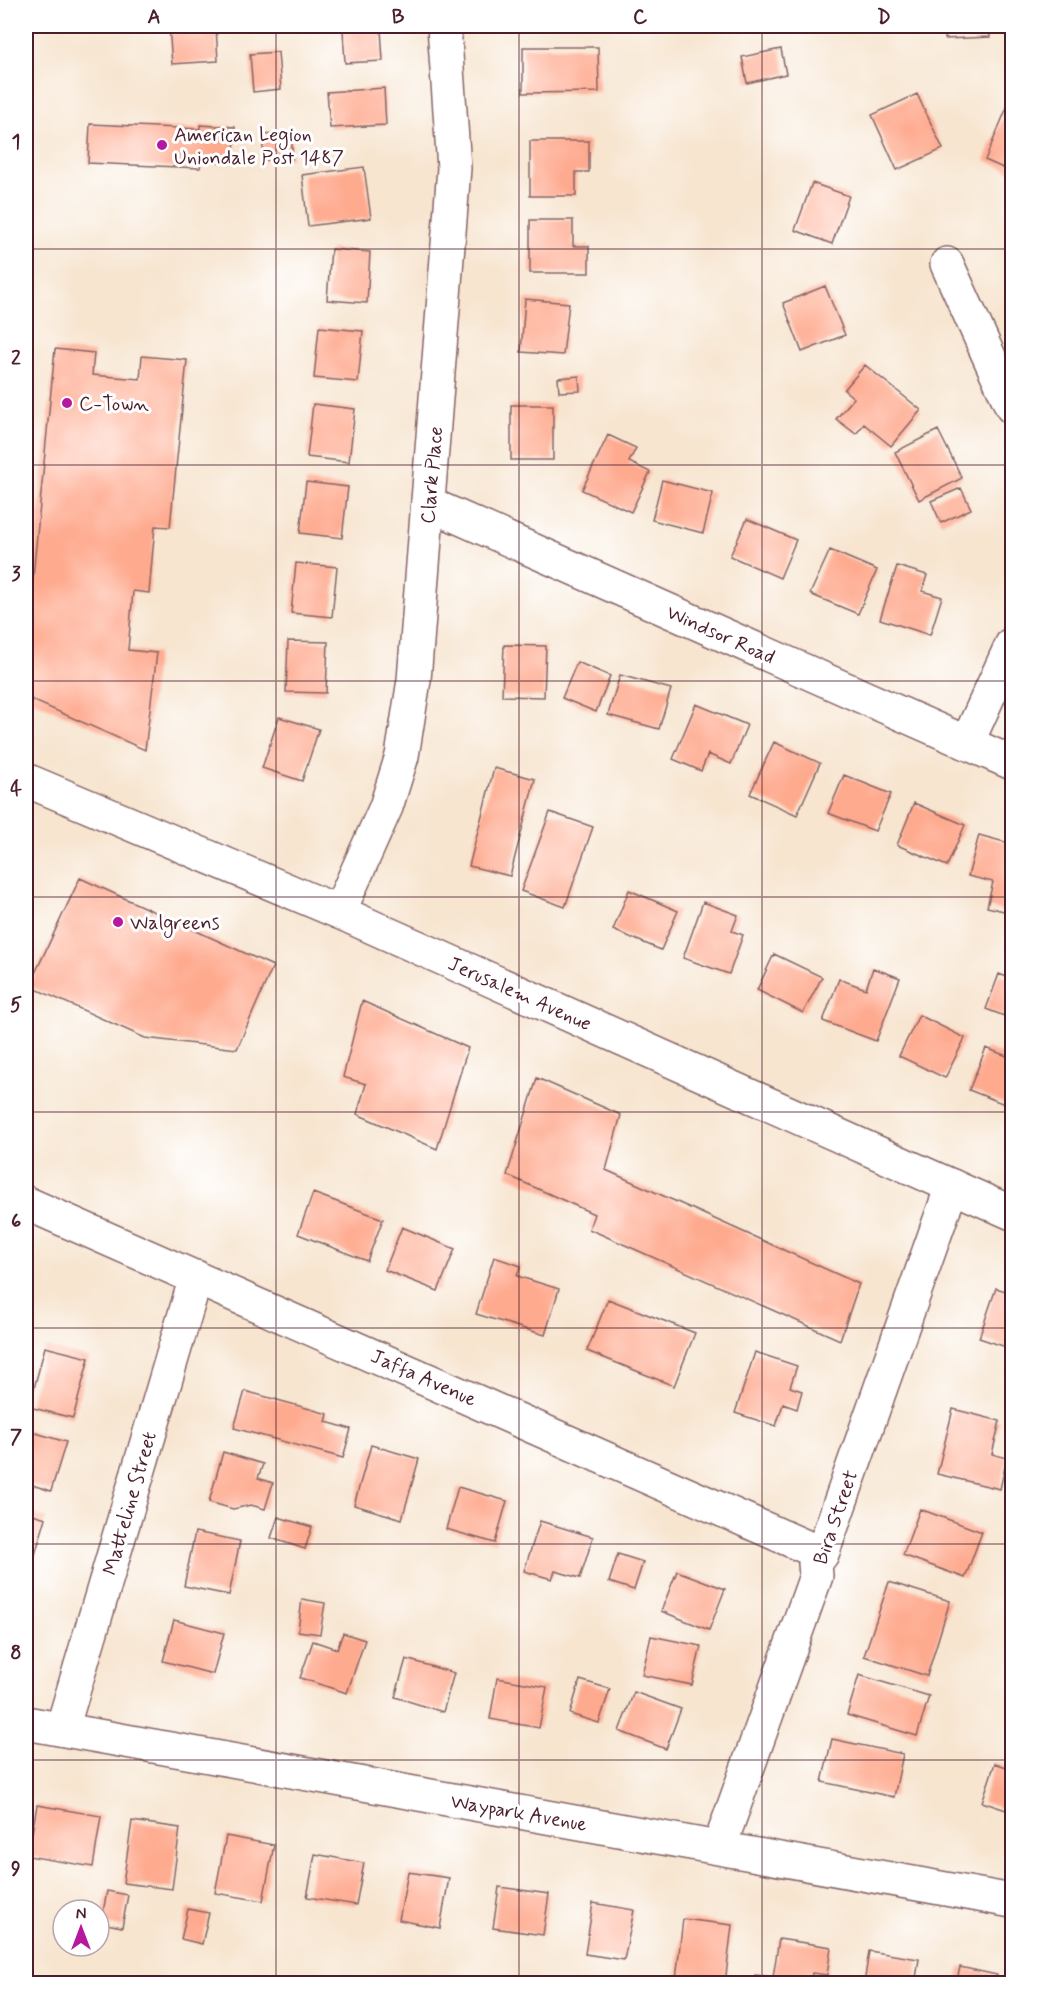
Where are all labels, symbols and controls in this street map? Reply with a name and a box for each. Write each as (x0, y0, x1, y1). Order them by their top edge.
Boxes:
text: A (147, 4, 161, 31)
text: B (392, 4, 405, 31)
text: C (633, 4, 648, 31)
text: D (877, 4, 891, 31)
place label: American Legion Uniondale Post 1487 (174, 122, 344, 172)
text: 1 (12, 129, 20, 156)
marker: American Legion Uniondale Post 1487 (155, 138, 169, 152)
text: 2 (11, 345, 21, 372)
place label: C-Town (79, 391, 149, 418)
marker: C-Town (60, 396, 74, 410)
street label: Clark Place (415, 425, 450, 525)
text: 3 (11, 561, 21, 588)
street label: Windsor Road (662, 599, 779, 671)
text: 4 (10, 776, 22, 803)
place label: Walgreens (130, 910, 220, 938)
marker: Walgreens (111, 915, 125, 929)
street label: Jerusalem Avenue (443, 951, 595, 1038)
text: 5 (10, 992, 22, 1019)
text: 6 (11, 1208, 21, 1235)
street label: Jaffa Avenue (366, 1343, 480, 1414)
text: 7 (10, 1424, 22, 1451)
street label: Matteline Street (97, 1428, 164, 1578)
street label: Bira Street (808, 1467, 865, 1568)
text: 8 (10, 1640, 22, 1667)
street label: Waypark Avenue (448, 1788, 589, 1839)
text: 9 (11, 1856, 21, 1883)
north arrow (51, 1898, 111, 1958)
text: N (76, 1904, 86, 1925)

